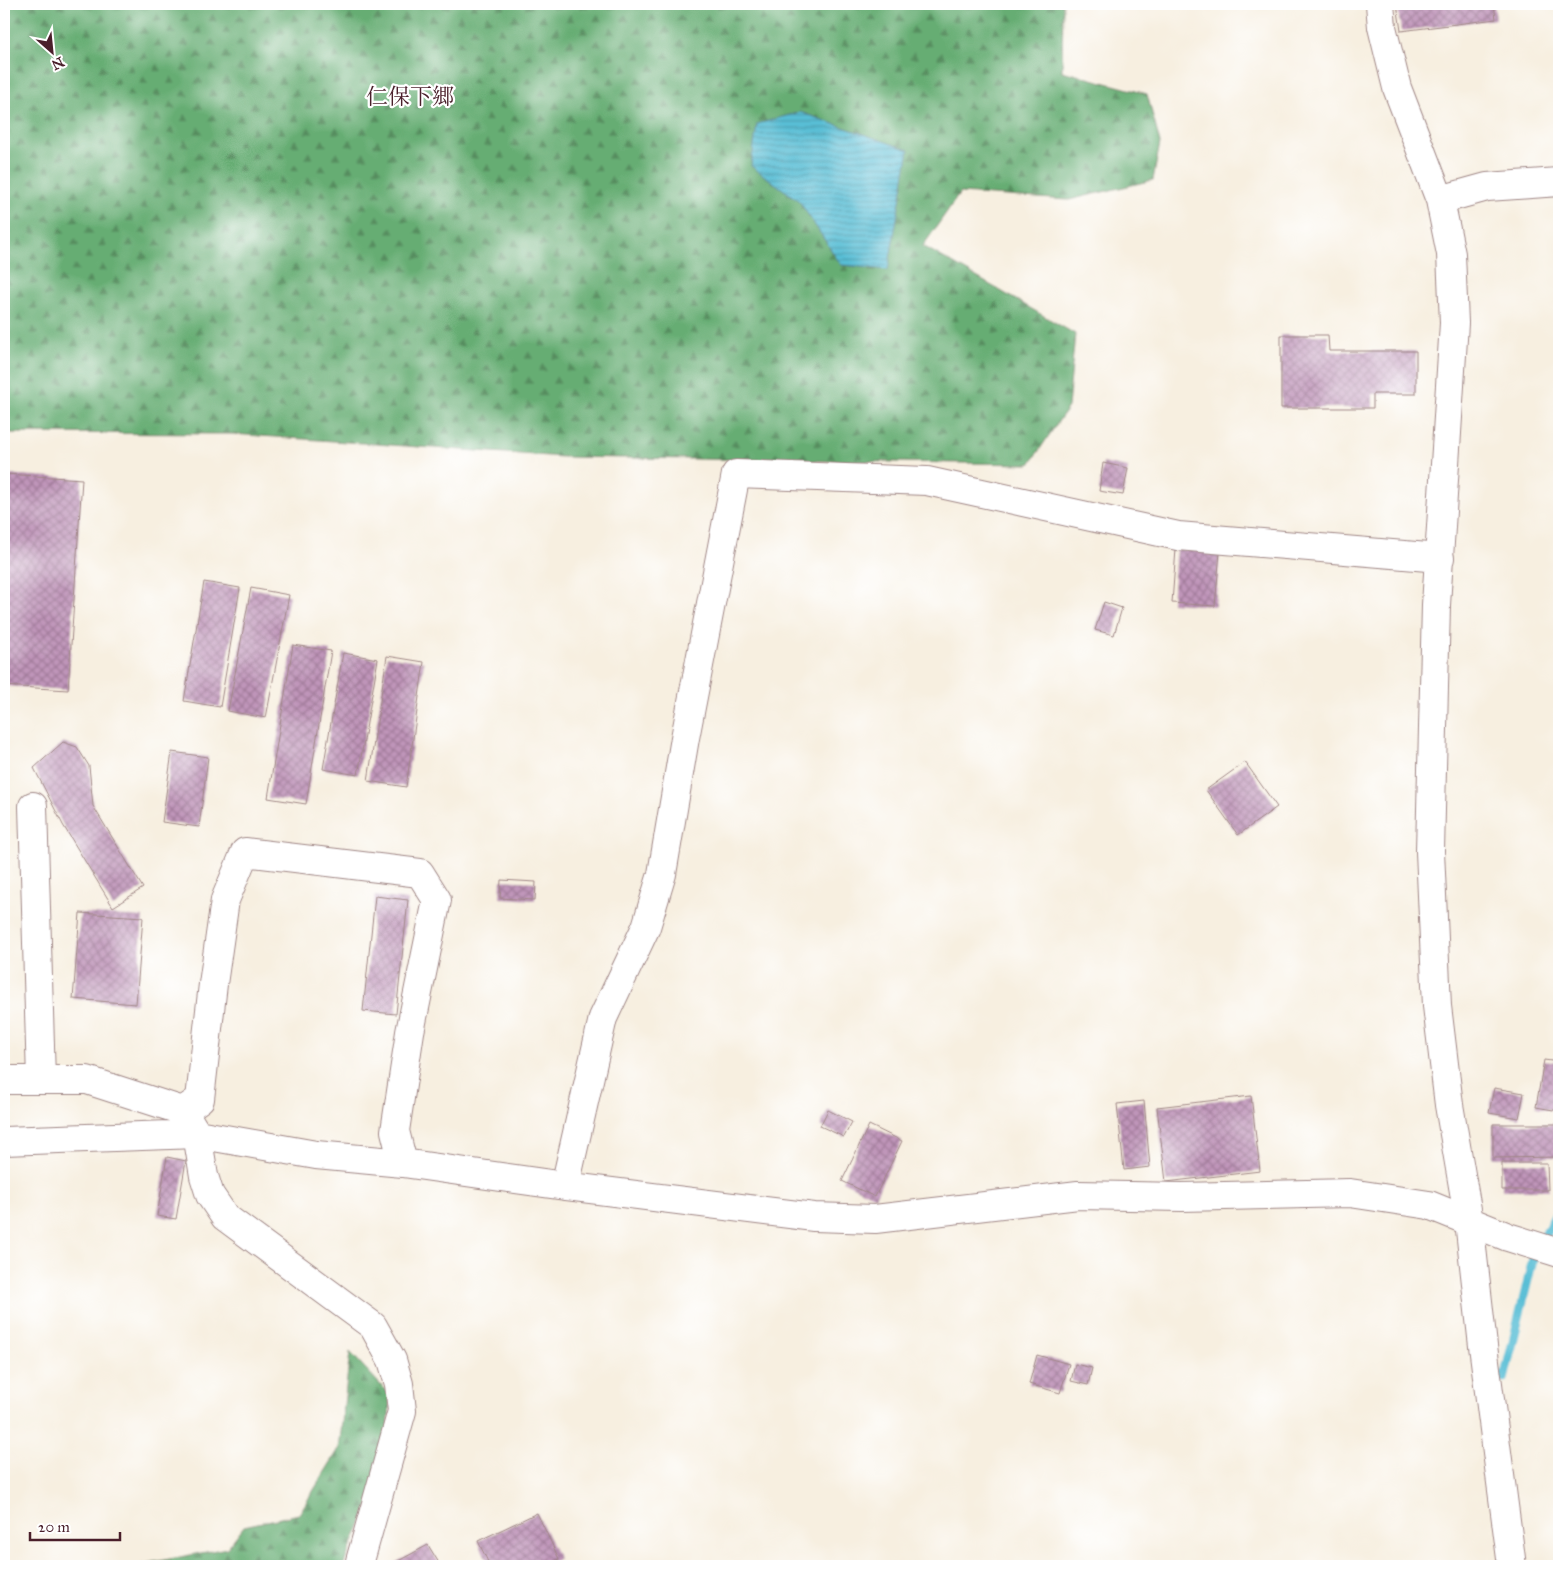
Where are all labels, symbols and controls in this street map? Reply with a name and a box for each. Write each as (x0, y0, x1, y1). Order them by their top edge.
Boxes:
north arrow (28, 28, 78, 78)
text: N (48, 53, 67, 73)
district label: 仁保下郷 (366, 83, 454, 110)
scale bar (30, 1510, 120, 1542)
text: 20 m (38, 1518, 70, 1536)

